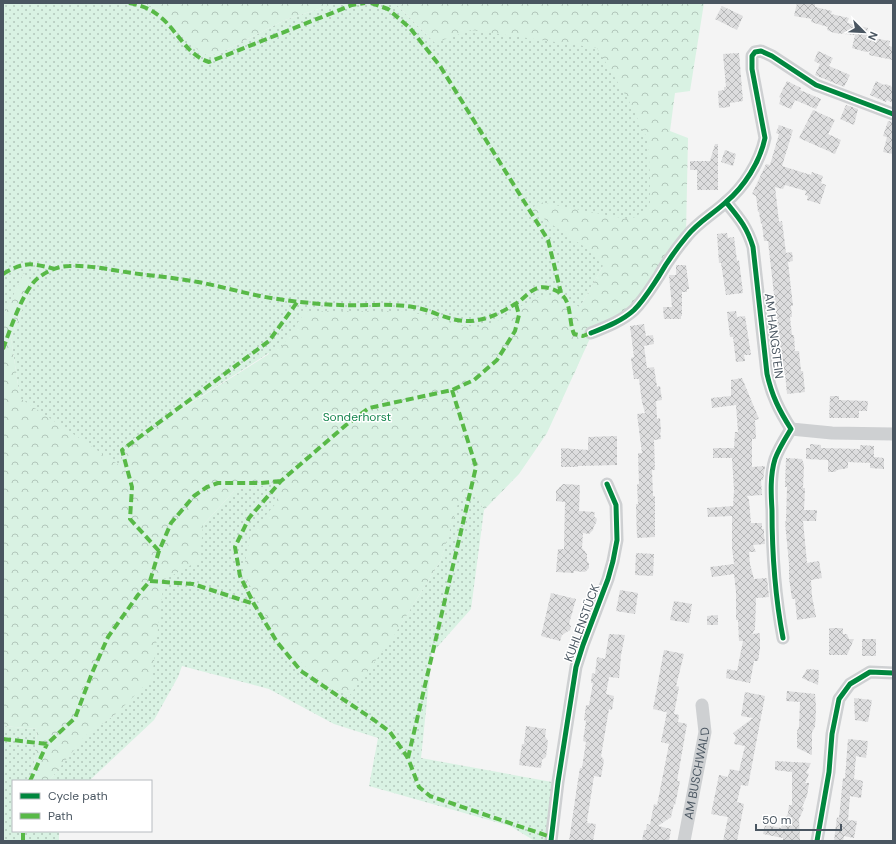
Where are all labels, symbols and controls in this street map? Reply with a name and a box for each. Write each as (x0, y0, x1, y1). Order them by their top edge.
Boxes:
north arrow (844, 12, 884, 52)
text: N (865, 30, 881, 43)
street label: AM HANGSTEIN (761, 292, 787, 380)
park label: Sonderhorst (323, 409, 392, 425)
street label: KUHLENSTÜCK (561, 582, 603, 664)
street label: AM BUSCHWALD (680, 726, 713, 821)
legend (12, 780, 152, 832)
text: Cycle path (48, 788, 108, 804)
scale bar (756, 806, 841, 832)
text: Path (48, 808, 73, 824)
text: 50 m (762, 812, 791, 828)

